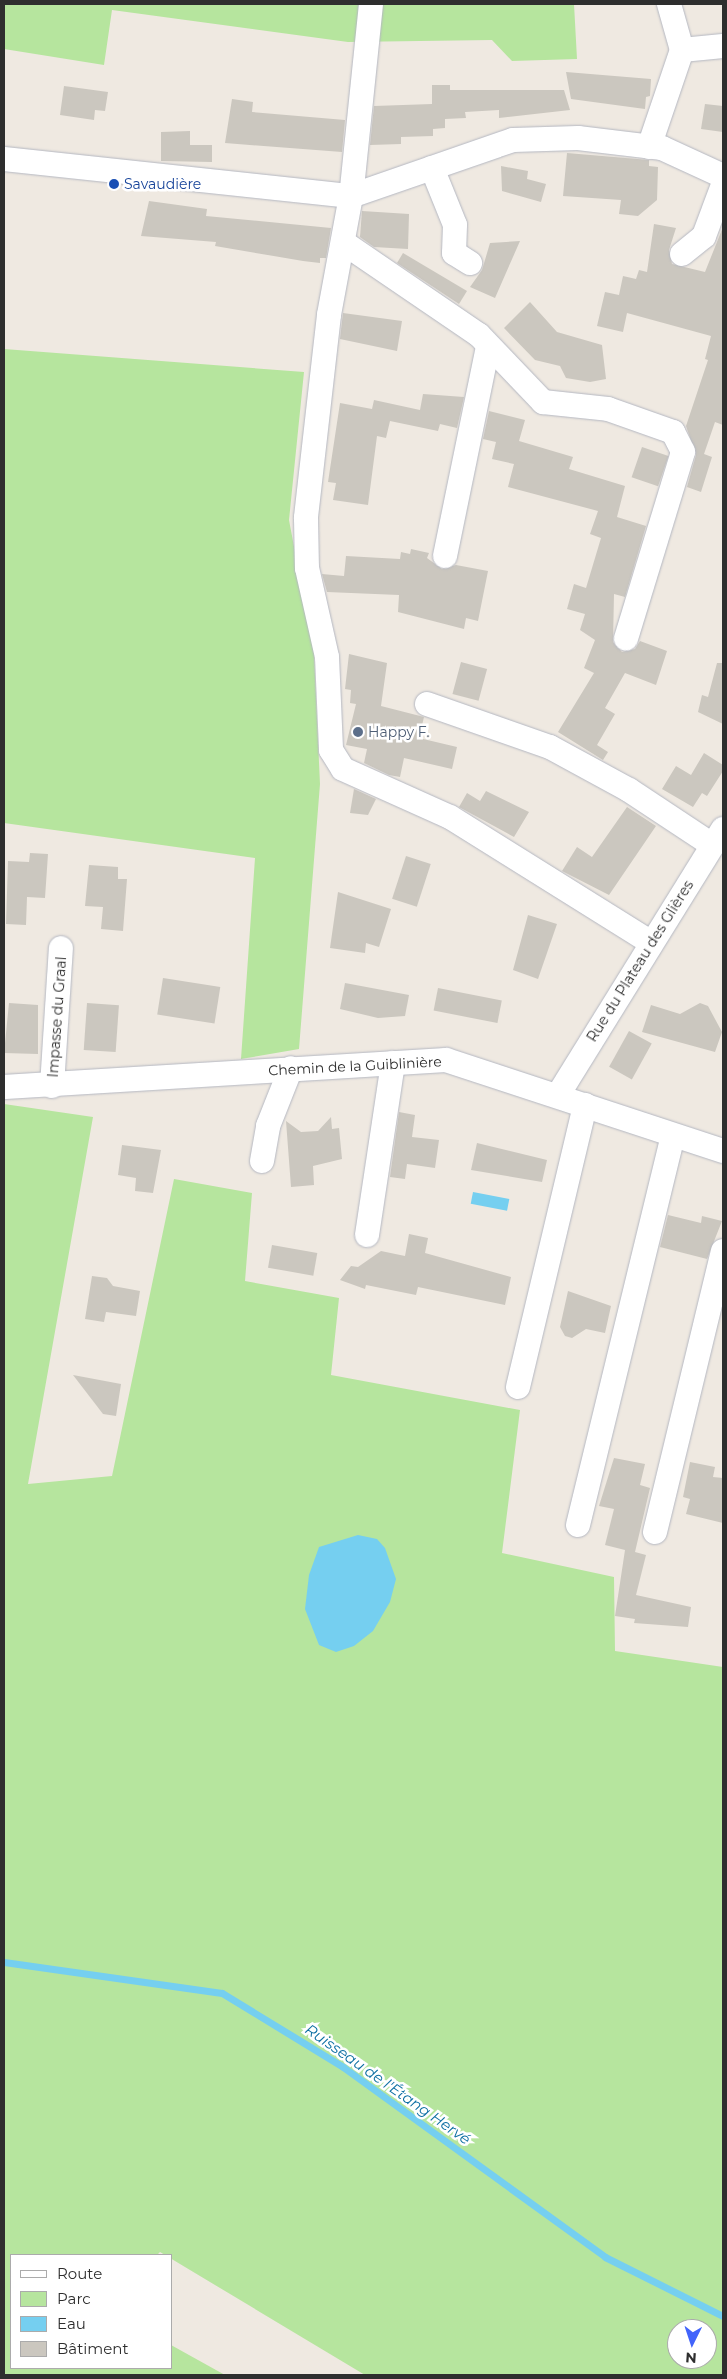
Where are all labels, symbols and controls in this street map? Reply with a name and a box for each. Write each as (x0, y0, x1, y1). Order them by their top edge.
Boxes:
place label: Savaudière (124, 176, 201, 192)
marker: Savaudière (108, 178, 120, 190)
place label: Happy F. (368, 724, 429, 740)
marker: Happy F. (352, 726, 364, 738)
street label: Rue du Plateau des Glières (583, 877, 697, 1045)
street label: Impasse du Graal (44, 956, 70, 1078)
street label: Chemin de la Guiblinière (268, 1053, 442, 1079)
water label: Ruisseau de l'Étang Hervé (302, 2020, 474, 2148)
legend (10, 2254, 172, 2369)
text: Route (57, 2264, 102, 2283)
text: Parc (57, 2289, 91, 2308)
text: Eau (57, 2314, 86, 2333)
north arrow (667, 2319, 717, 2369)
text: Bâtiment (57, 2339, 129, 2358)
text: N (685, 2349, 697, 2367)

